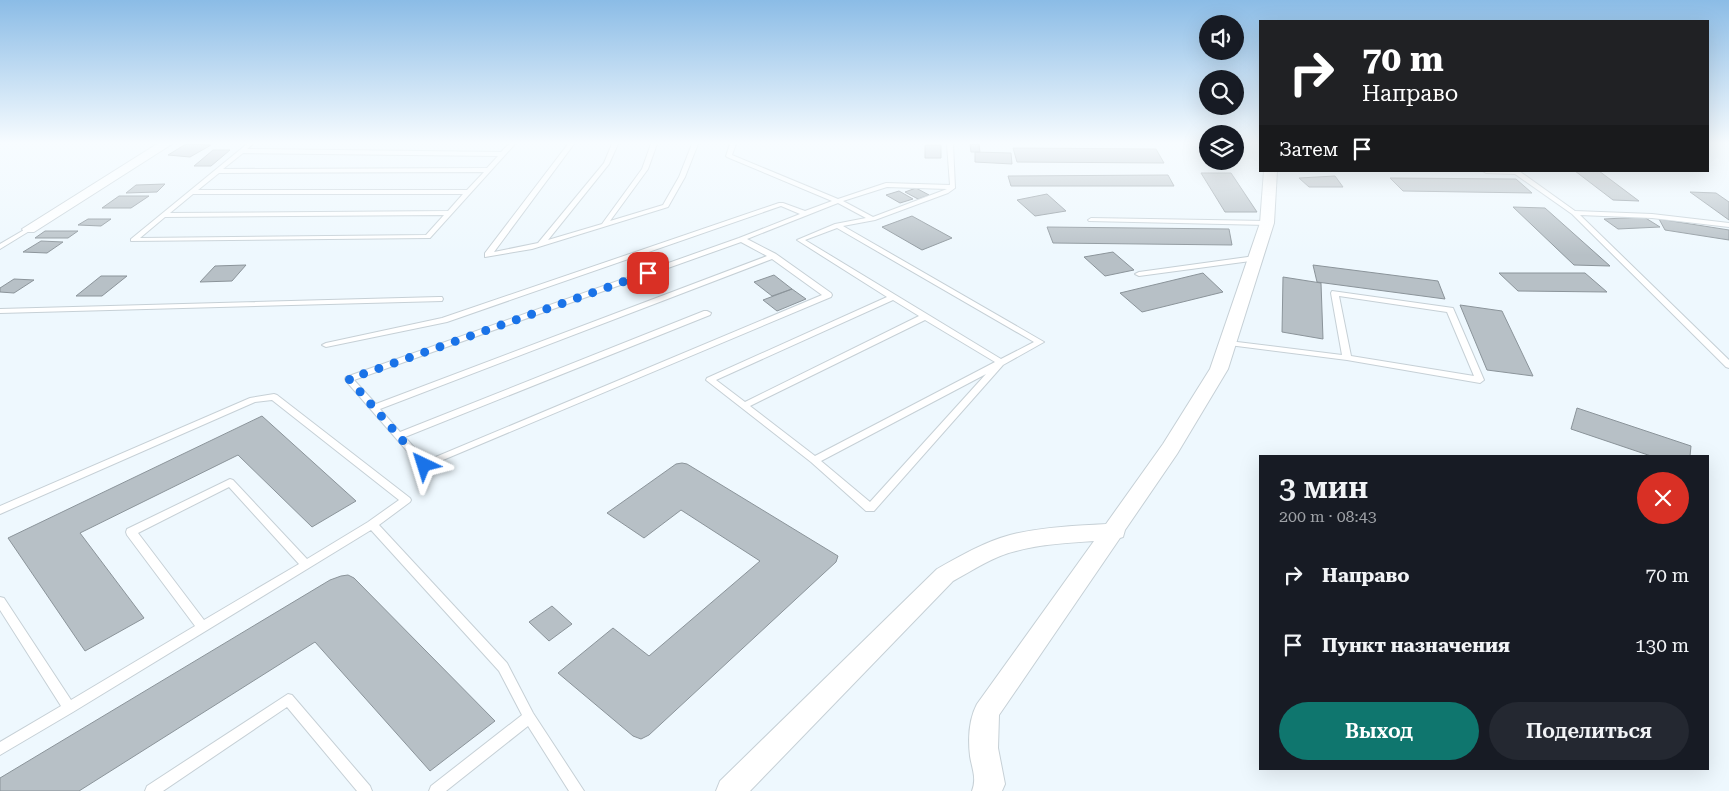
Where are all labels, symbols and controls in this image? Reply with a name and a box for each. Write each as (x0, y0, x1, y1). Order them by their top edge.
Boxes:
map controls (1199, 15, 1244, 170)
button: sound (1199, 15, 1244, 60)
text: 70 m (1362, 39, 1444, 80)
icon: right (1279, 40, 1344, 105)
button: search (1199, 70, 1244, 115)
text: Направо (1362, 81, 1458, 106)
button: layers (1199, 125, 1244, 170)
icon: arrive (1348, 135, 1376, 163)
text: Затем (1279, 138, 1338, 161)
pin (627, 252, 669, 294)
icon: arrive (634, 259, 662, 287)
position arrow (397, 438, 449, 490)
text: 3 мин (1279, 470, 1368, 505)
button: close (1637, 472, 1689, 524)
text: 200 m · 08:43 (1279, 507, 1377, 526)
icon: right (1279, 561, 1307, 589)
text: Направо (1322, 564, 1409, 587)
text: 70 m (1646, 564, 1689, 587)
icon: arrive (1279, 631, 1307, 659)
text: Пункт назначения (1322, 634, 1510, 657)
text: 130 m (1635, 634, 1689, 657)
button: Выход (1279, 702, 1479, 760)
button: Поделиться (1489, 702, 1689, 760)

